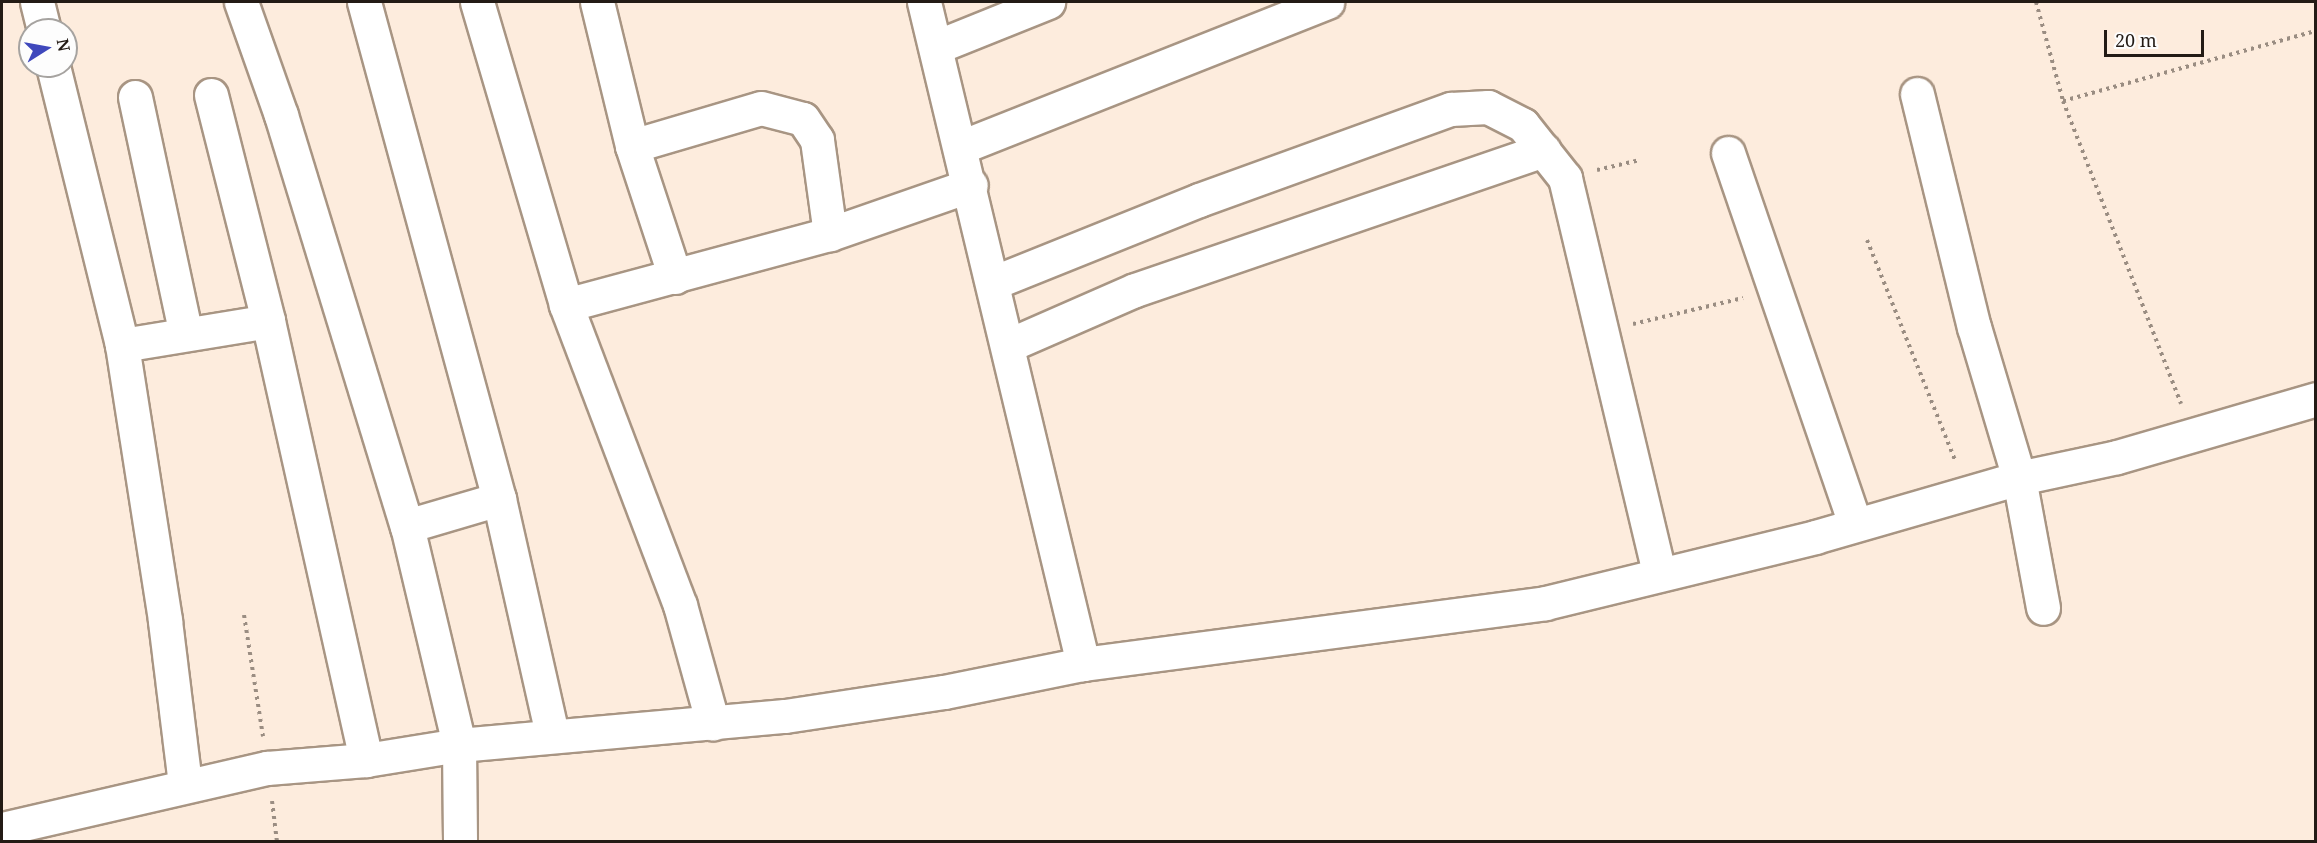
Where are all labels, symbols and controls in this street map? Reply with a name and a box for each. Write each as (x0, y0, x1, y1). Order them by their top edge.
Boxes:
north arrow (18, 18, 78, 78)
scale bar (2107, 18, 2208, 56)
text: 20 m (2115, 28, 2157, 52)
text: N (52, 37, 76, 53)

